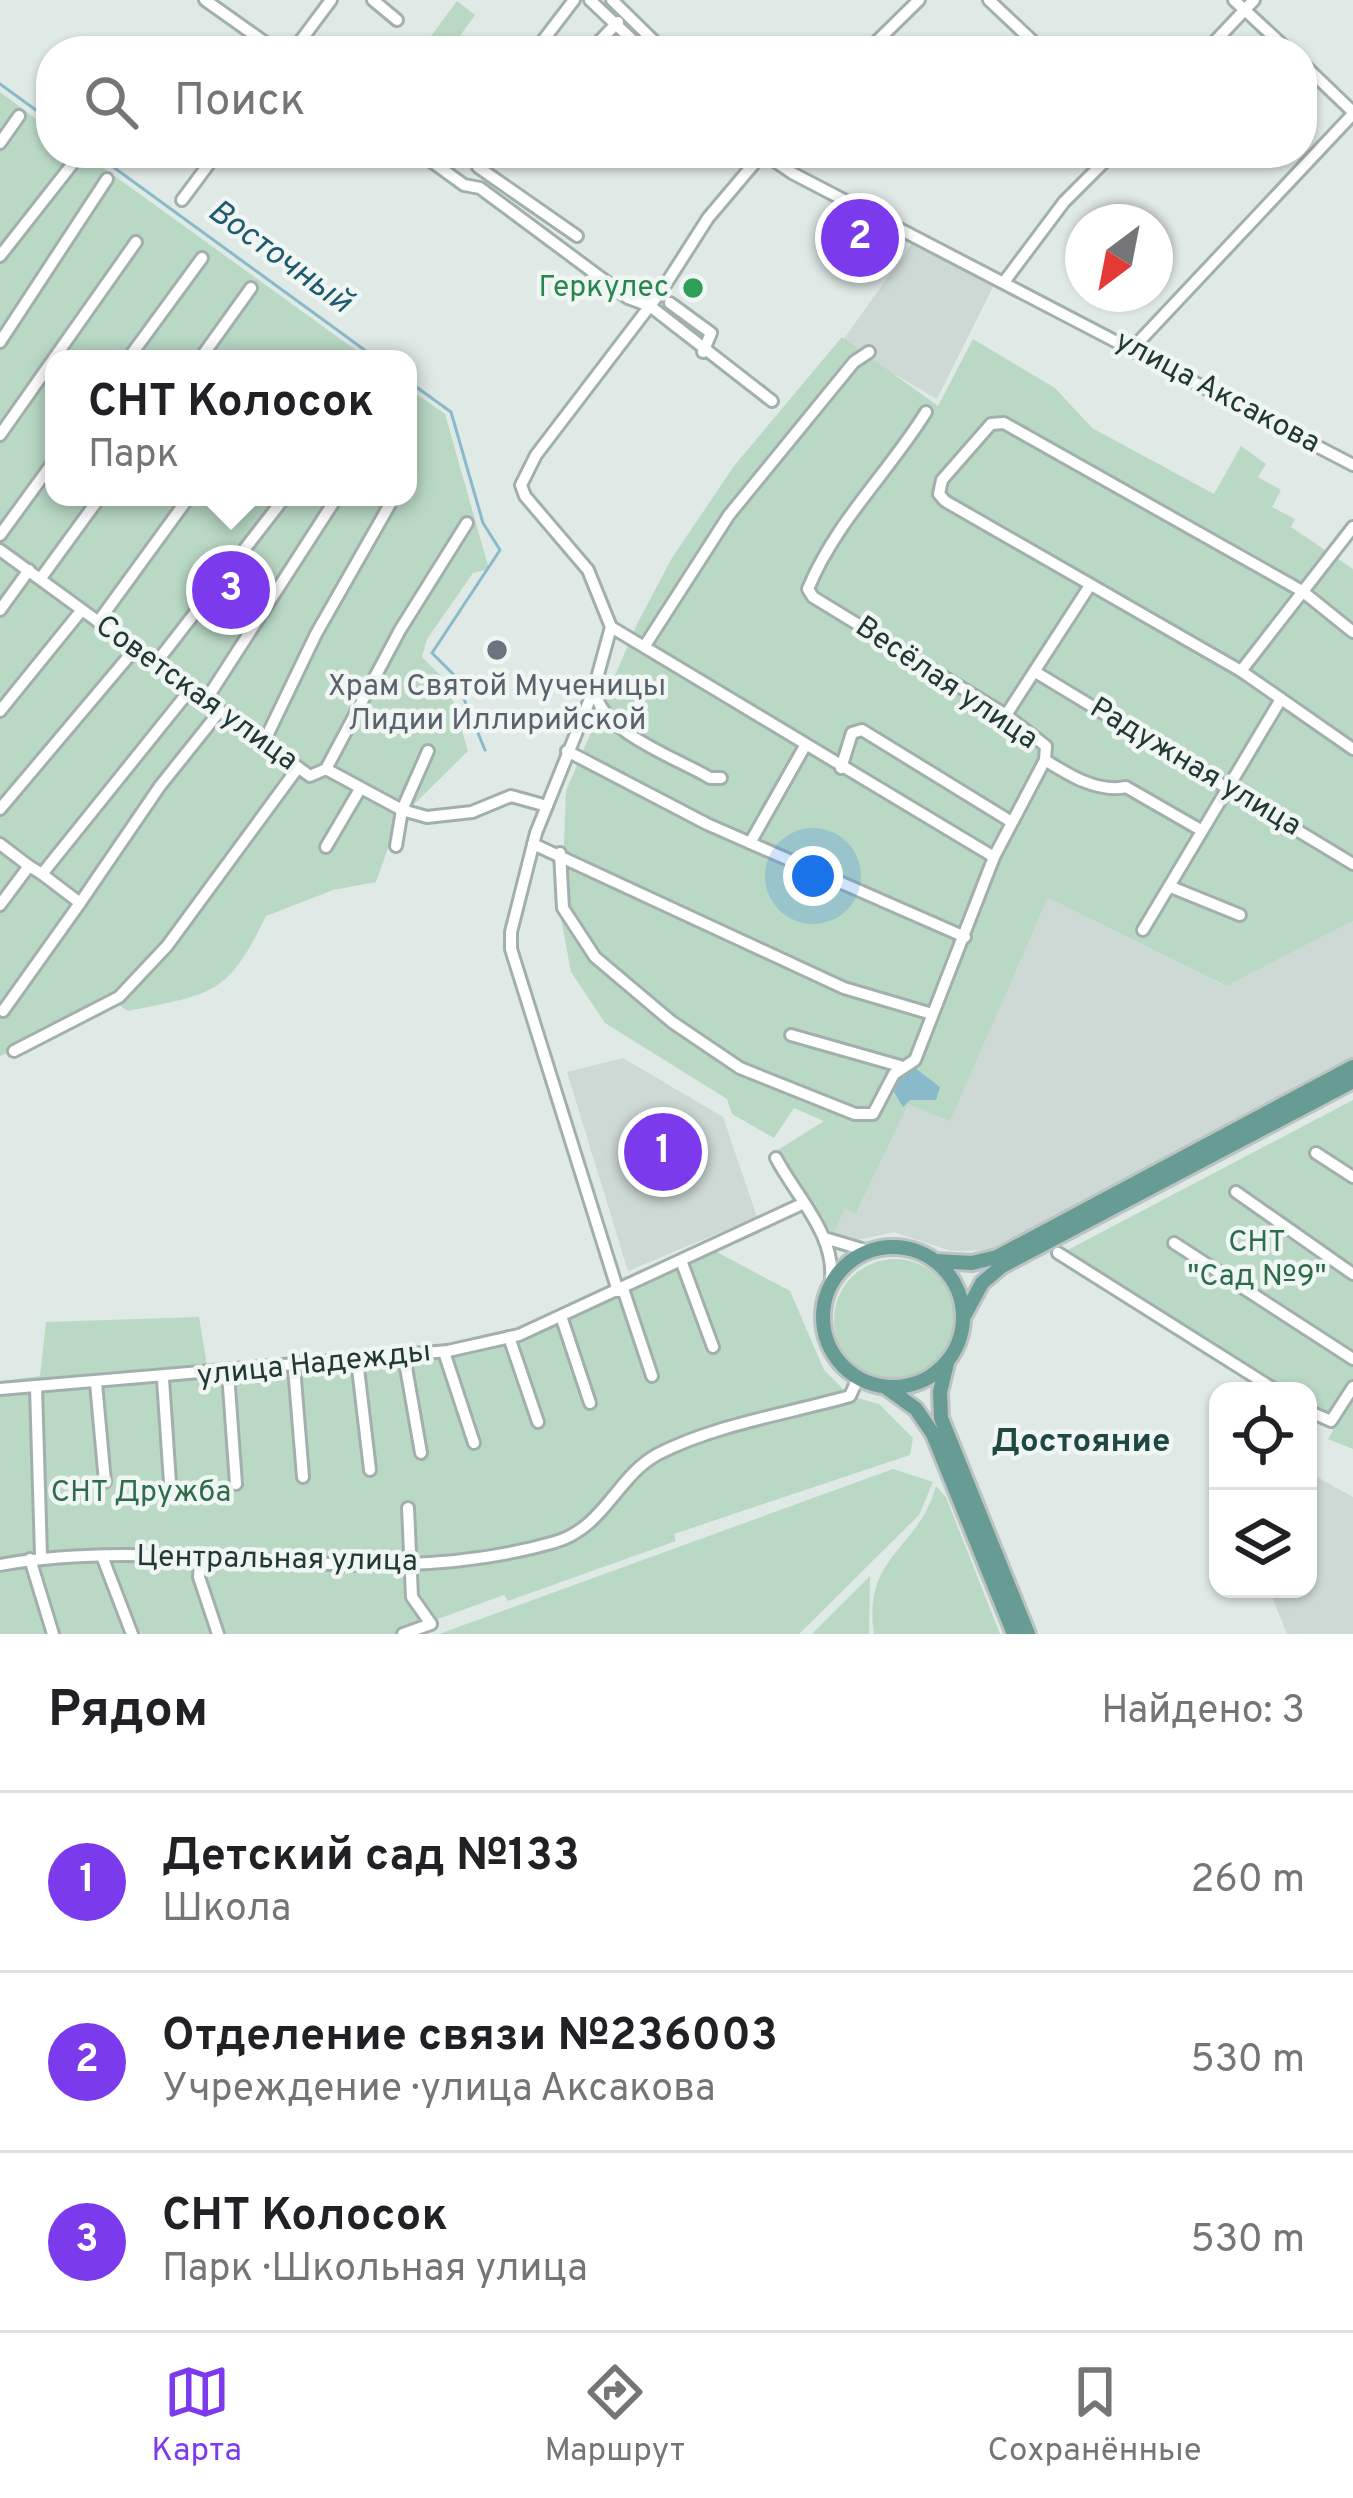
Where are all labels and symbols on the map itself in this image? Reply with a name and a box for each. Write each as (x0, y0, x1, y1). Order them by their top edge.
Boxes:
water label: Восточный (199, 192, 360, 325)
pin: 2 (821, 193, 899, 283)
north arrow (1065, 204, 1173, 312)
place label: Геркулес (539, 270, 669, 307)
marker: Геркулес (680, 275, 706, 301)
street label: улица Аксакова (1108, 323, 1326, 463)
pin: 3 (192, 545, 270, 635)
street label: Советская улица (87, 608, 305, 780)
street label: Весёлая улица (848, 609, 1044, 759)
marker: Храм Святой Мученицы Лидии Иллирийской (484, 637, 510, 663)
place label: Храм Святой Мученицы Лидии Иллирийской (328, 669, 666, 740)
street label: Радужная улица (1083, 690, 1307, 846)
your location (783, 846, 843, 906)
pin: 1 (624, 1107, 702, 1197)
park label: СНТ "Сад №9" (1187, 1225, 1327, 1296)
street label: улица Надежды (195, 1334, 433, 1396)
district label: Достояние (992, 1422, 1170, 1464)
park label: СНТ Дружба (51, 1475, 231, 1512)
street label: Центральная улица (136, 1539, 418, 1581)

